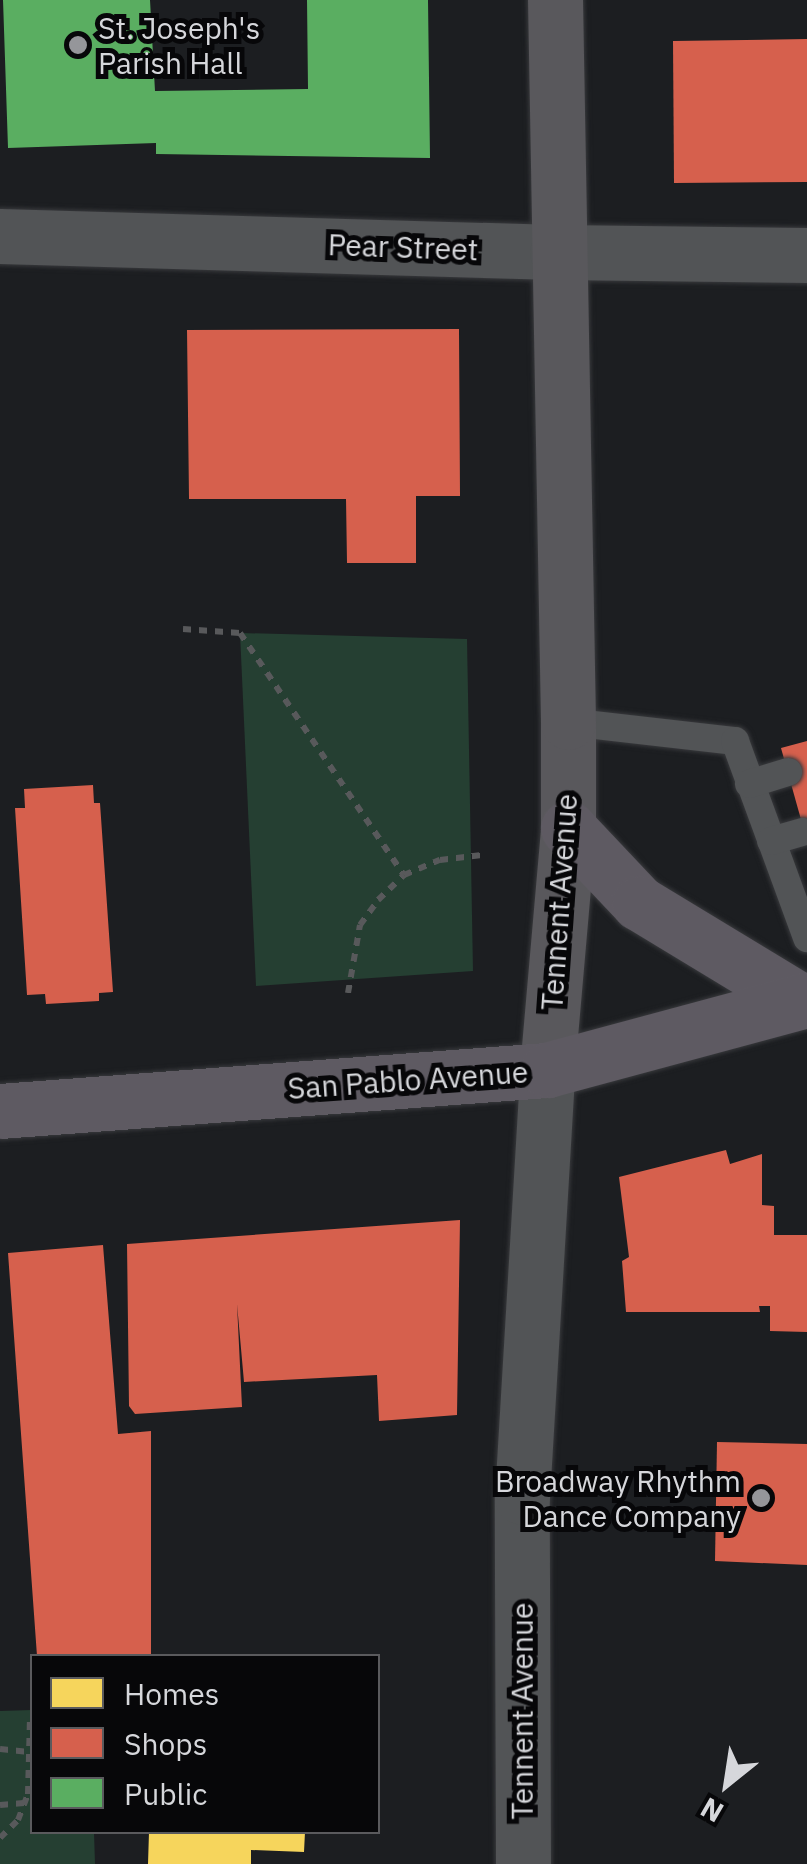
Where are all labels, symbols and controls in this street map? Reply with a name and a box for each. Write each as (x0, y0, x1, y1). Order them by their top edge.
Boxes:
place label: St. Joseph's Parish Hall (98, 10, 260, 80)
marker: St. Joseph's Parish Hall (67, 34, 89, 56)
street label: Pear Street (327, 226, 479, 268)
street label: Tennent Avenue (533, 792, 585, 1012)
street label: San Pablo Avenue (286, 1054, 530, 1106)
place label: Broadway Rhythm Dance Company (495, 1463, 741, 1534)
marker: Broadway Rhythm Dance Company (750, 1487, 772, 1509)
street label: Tennent Avenue (504, 1602, 540, 1820)
legend (30, 1654, 380, 1834)
text: Homes (124, 1674, 219, 1713)
text: Shops (124, 1724, 207, 1763)
north arrow (677, 1734, 777, 1834)
text: Public (124, 1774, 207, 1813)
text: N (694, 1789, 730, 1832)

